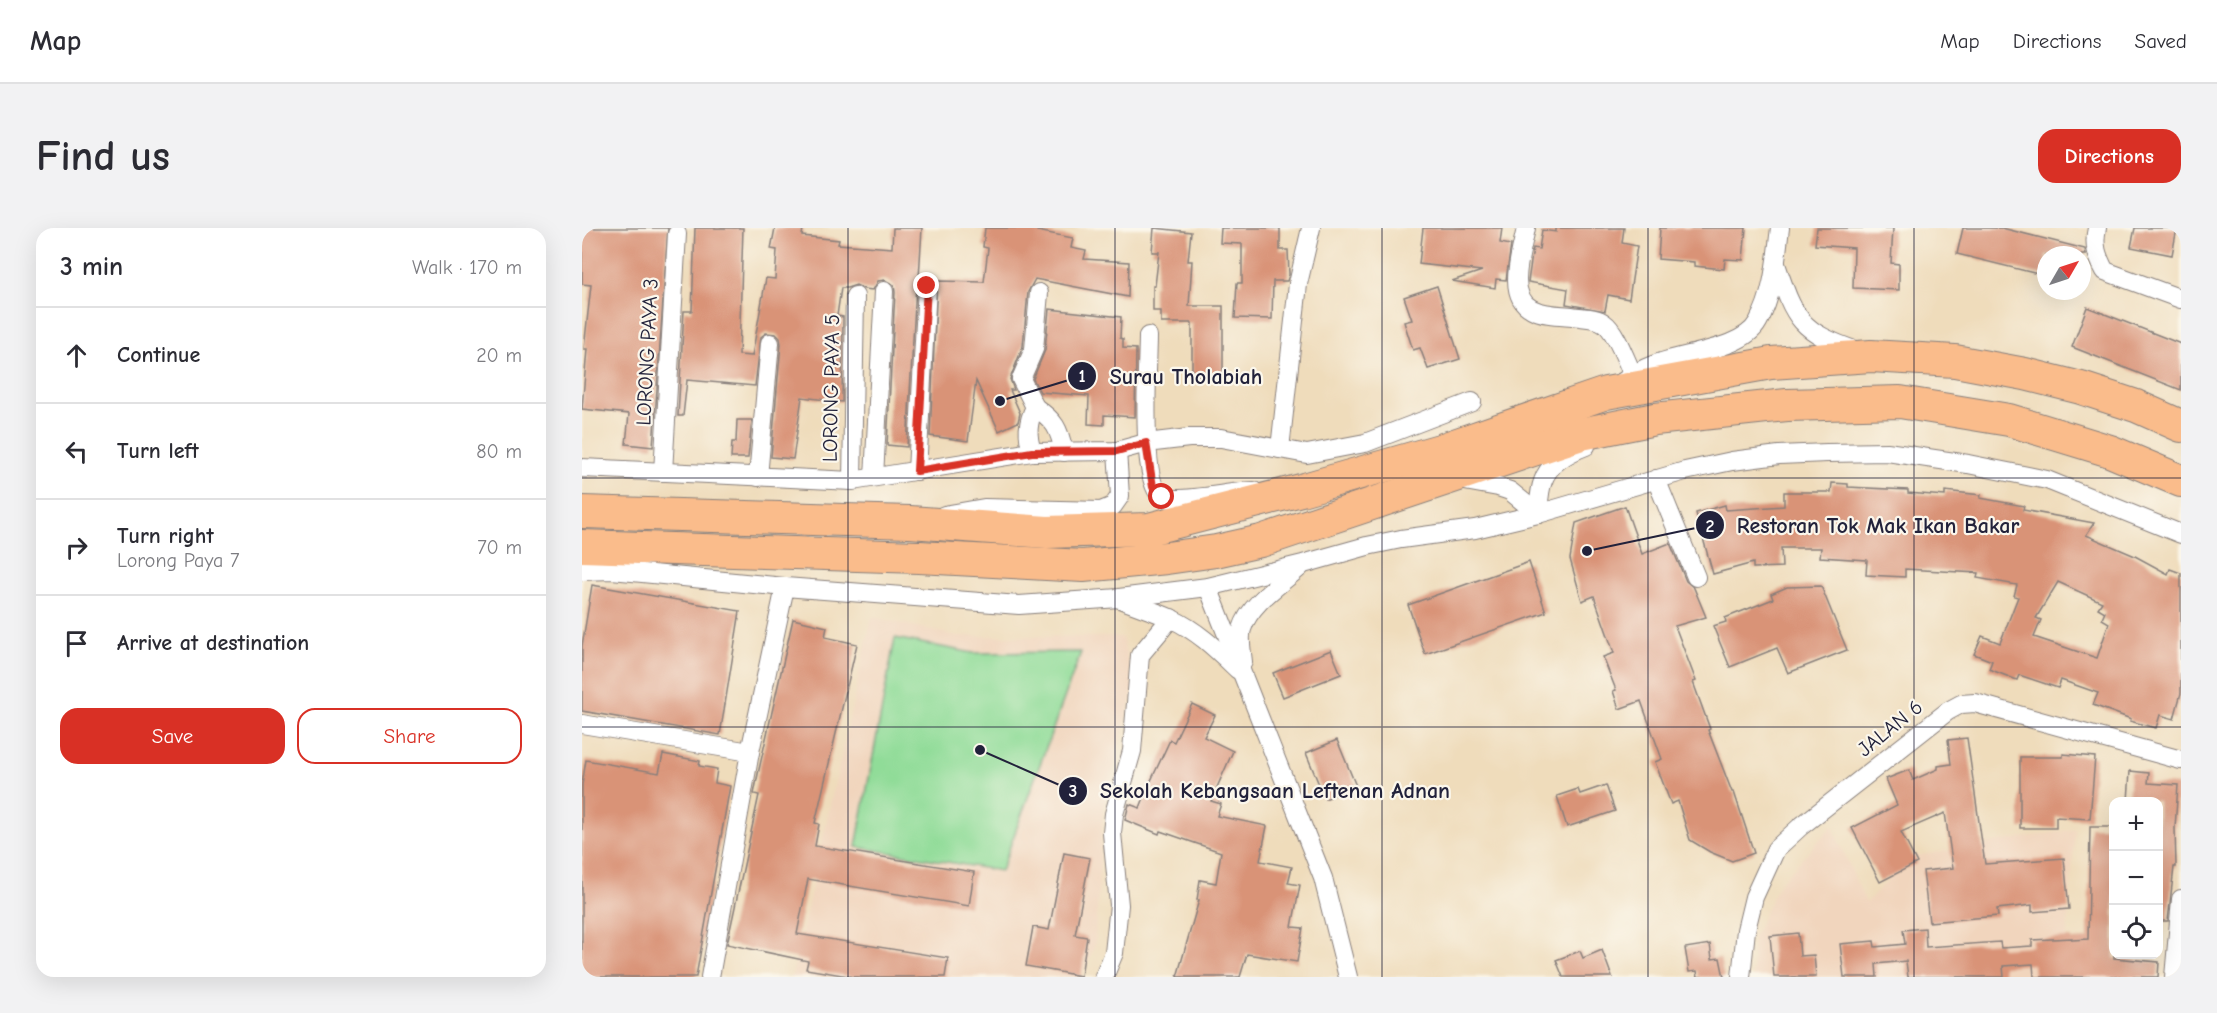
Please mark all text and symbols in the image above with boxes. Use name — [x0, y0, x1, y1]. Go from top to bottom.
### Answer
text: Map — [30, 25, 81, 57]
text: Map — [1940, 29, 1980, 53]
text: Directions — [2013, 29, 2102, 53]
text: Saved — [2135, 29, 2187, 53]
button: Directions — [2038, 129, 2181, 183]
text: Find us — [36, 132, 170, 181]
north arrow — [2037, 246, 2091, 300]
text: 3 min — [60, 252, 123, 282]
text: Walk · 170 m — [412, 256, 522, 279]
route end — [913, 272, 939, 298]
street label: LORONG PAYA 3 — [631, 278, 663, 426]
street label: LORONG PAYA 5 — [818, 314, 844, 462]
icon: ahead — [60, 339, 93, 372]
text: Continue — [117, 342, 200, 368]
text: 20 m — [476, 344, 522, 367]
callout: Surau Tholabiah — [1067, 356, 1274, 396]
text: Surau Tholabiah — [1110, 364, 1262, 390]
text: 1 — [1078, 366, 1086, 387]
icon: left — [60, 435, 93, 468]
text: Turn left — [117, 438, 199, 464]
text: 80 m — [476, 440, 522, 463]
route start — [1148, 483, 1174, 509]
callout: Restoran Tok Mak Ikan Bakar — [1695, 505, 2031, 545]
text: Restoran Tok Mak Ikan Bakar — [1737, 513, 2019, 539]
text: 2 — [1706, 516, 1715, 537]
text: Turn right — [117, 523, 214, 549]
icon: right — [60, 531, 93, 564]
text: 70 m — [477, 536, 522, 559]
text: Lorong Paya 7 — [117, 549, 240, 572]
icon: arrive — [60, 627, 93, 660]
text: Arrive at destination — [117, 630, 309, 656]
street label: JALAN 6 — [1853, 695, 1927, 761]
button: Save — [60, 708, 285, 764]
button: Share — [297, 708, 522, 764]
callout: Sekolah Kebangsaan Leftenan Adnan — [1058, 771, 1462, 811]
text: Sekolah Kebangsaan Leftenan Adnan — [1100, 778, 1450, 804]
text: 3 — [1069, 781, 1077, 802]
map controls — [2109, 797, 2163, 959]
button: + — [2109, 797, 2163, 851]
button: − — [2109, 851, 2163, 905]
button: locate — [2109, 905, 2163, 959]

